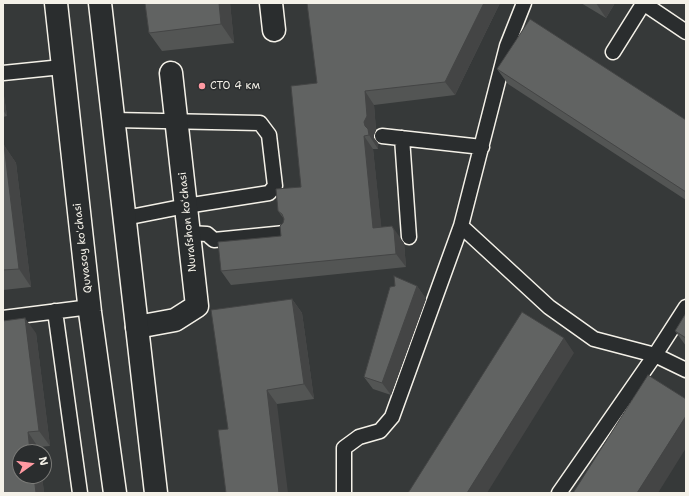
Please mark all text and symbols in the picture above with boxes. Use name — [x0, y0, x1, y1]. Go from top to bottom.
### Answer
place label: СТО 4 км — [210, 79, 260, 93]
marker: СТО 4 км — [197, 81, 207, 91]
street label: Nurafshon koʻchasi — [176, 171, 200, 273]
street label: Quvasoy koʻchasi — [71, 202, 95, 294]
north arrow — [12, 444, 52, 484]
text: N — [35, 455, 51, 467]

